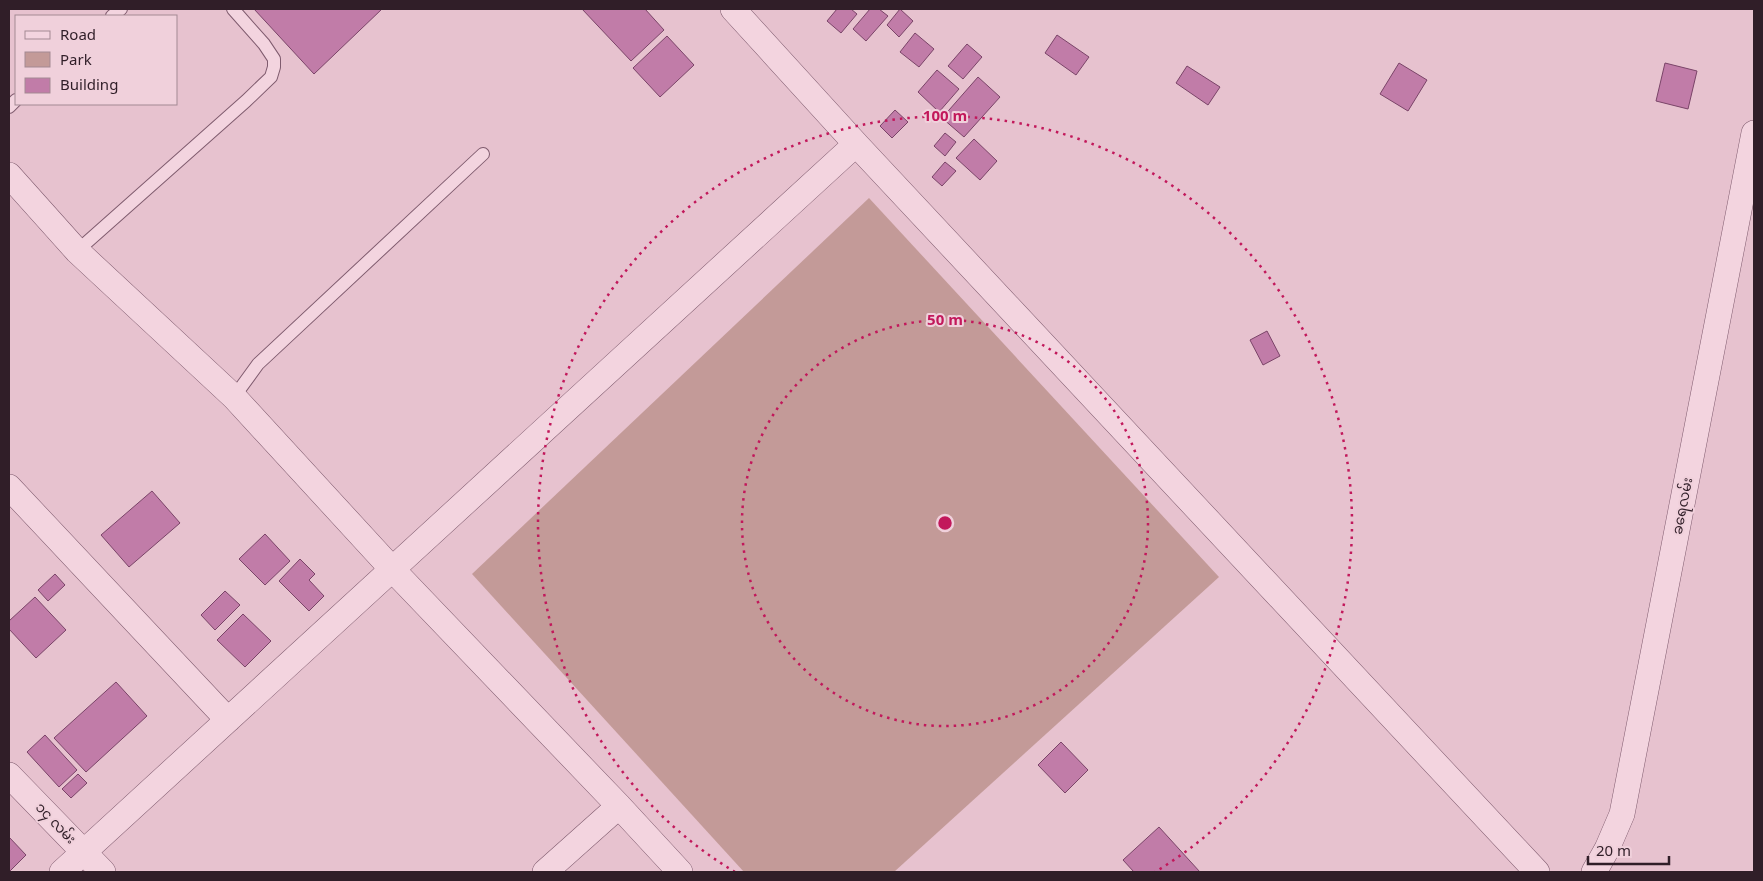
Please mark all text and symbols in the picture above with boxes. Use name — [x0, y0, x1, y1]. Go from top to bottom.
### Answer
legend — [15, 15, 178, 105]
text: Road — [60, 20, 96, 53]
text: Park — [60, 45, 92, 78]
text: Building — [60, 70, 118, 103]
text: 100 m — [923, 101, 967, 134]
text: 50 m — [927, 305, 963, 338]
street label: ခရေလမ်း — [1663, 475, 1704, 538]
centre of rings — [936, 514, 954, 532]
street label: ၁၄ လမ်း — [26, 795, 84, 853]
scale bar — [1588, 834, 1669, 866]
text: 20 m — [1596, 836, 1631, 869]

